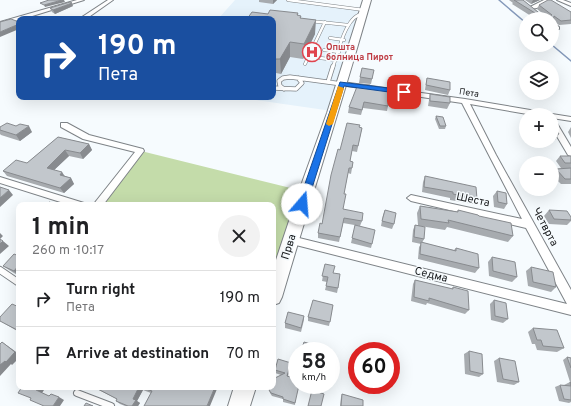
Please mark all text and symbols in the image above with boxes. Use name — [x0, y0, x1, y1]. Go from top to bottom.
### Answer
map controls — [519, 12, 559, 196]
button: search — [519, 12, 559, 52]
text: 190 m — [98, 29, 176, 65]
icon: right — [32, 32, 84, 84]
hospital icon: Општа болница Пирот — [301, 41, 323, 63]
place label: Општа болница Пирот — [326, 42, 394, 63]
button: layers — [519, 60, 559, 100]
text: Пета — [98, 64, 138, 87]
pin — [387, 75, 421, 109]
icon: arrive — [393, 81, 415, 103]
street label: Пета — [458, 86, 480, 100]
button: + — [519, 108, 559, 148]
button: − — [519, 156, 559, 196]
position arrow — [281, 183, 323, 225]
street label: Шеста — [455, 190, 491, 210]
street label: Четврта — [529, 205, 561, 249]
text: 1 min — [32, 213, 90, 243]
button: close — [218, 215, 260, 257]
street label: Прва — [279, 232, 300, 261]
text: 260 m · 10:17 — [32, 243, 104, 259]
street label: Седма — [413, 264, 449, 286]
text: Turn right — [66, 281, 135, 300]
icon: right — [32, 288, 54, 310]
text: 190 m — [220, 289, 260, 308]
text: Пета — [66, 300, 95, 316]
speed limit sign: 60 — [348, 342, 400, 394]
icon: arrive — [32, 344, 54, 366]
text: Arrive at destination — [66, 345, 209, 364]
text: 70 m — [227, 345, 260, 364]
text: 58 — [302, 350, 326, 376]
text: km/h — [302, 371, 326, 384]

